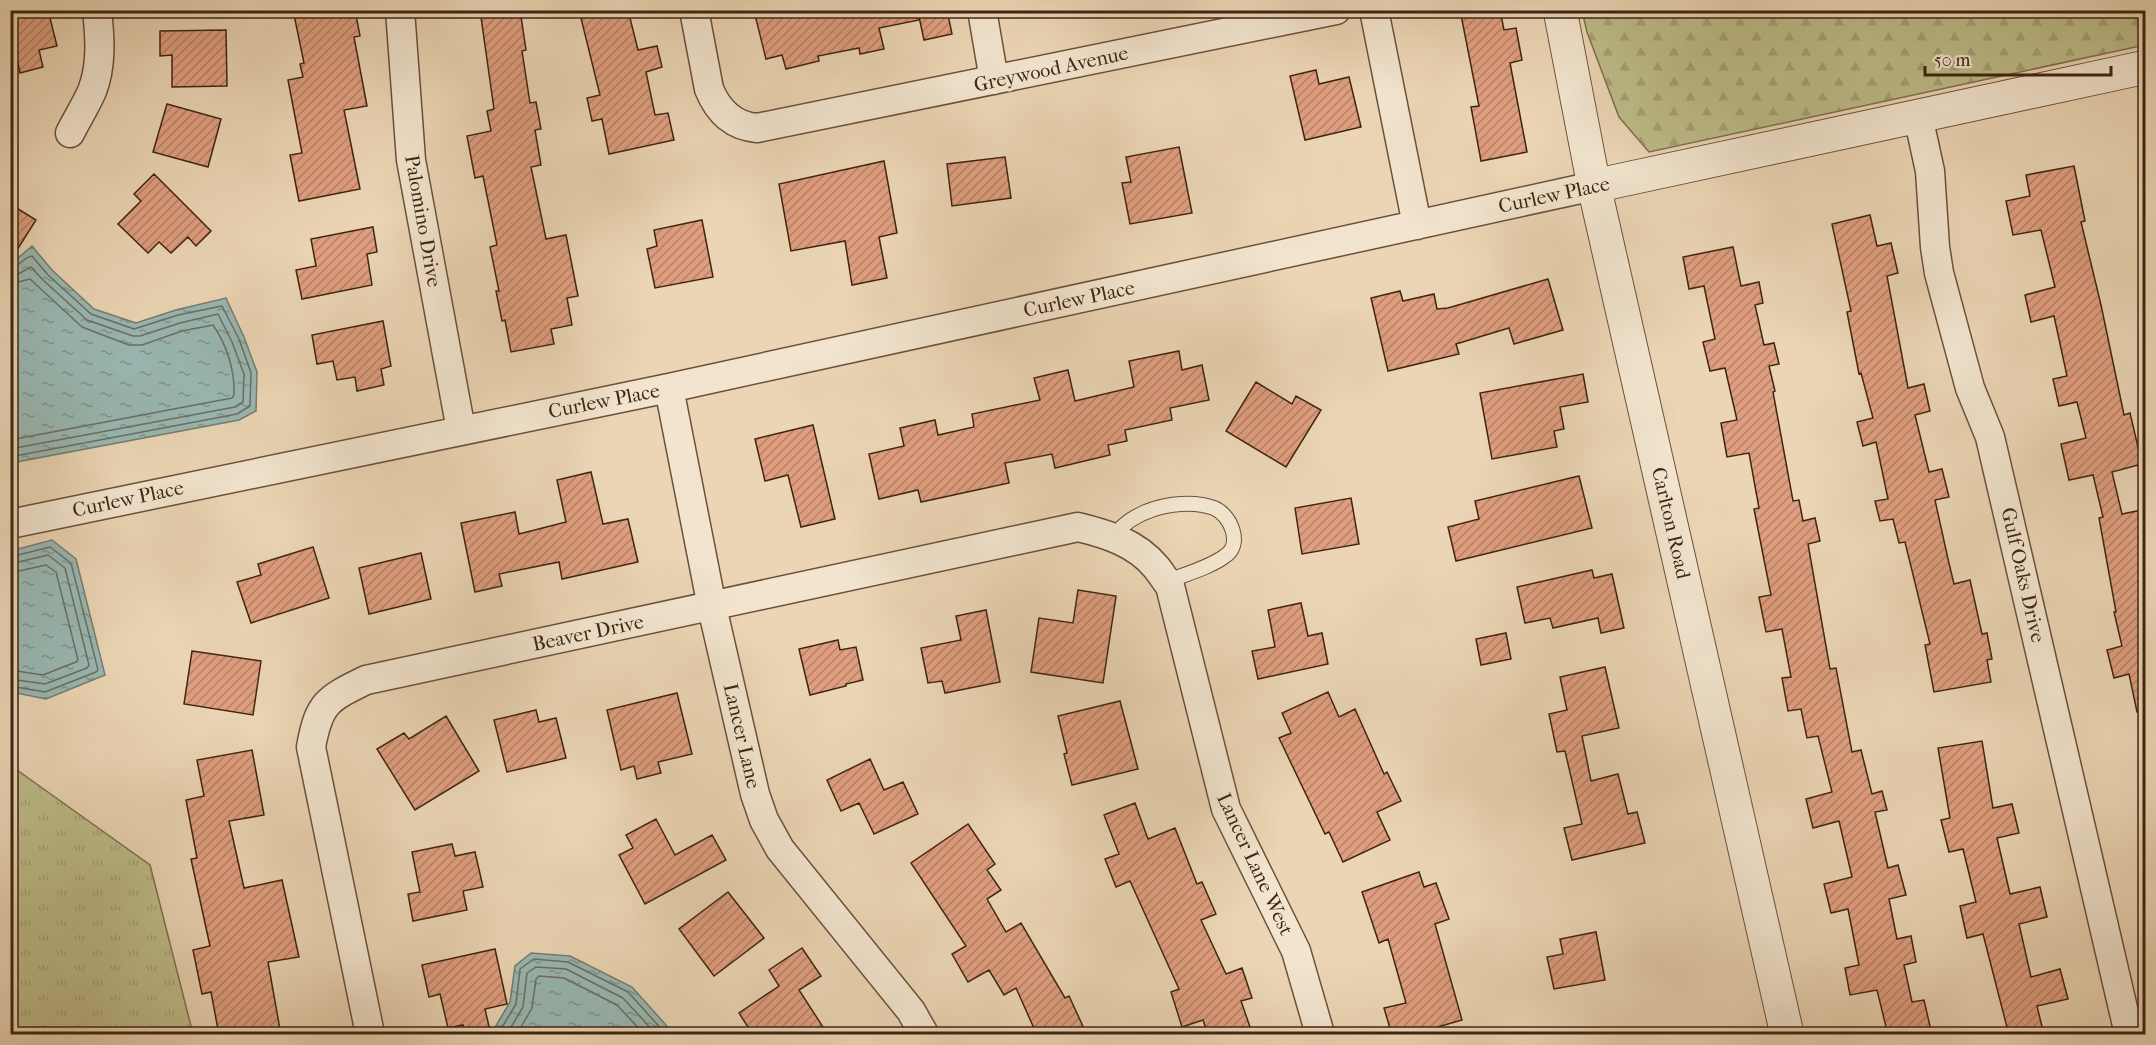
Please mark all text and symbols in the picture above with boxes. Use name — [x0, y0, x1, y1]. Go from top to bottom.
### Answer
scale bar — [1925, 39, 2111, 77]
street label: Greywood Avenue — [972, 41, 1130, 97]
text: 50 m — [1934, 50, 1971, 71]
street label: Palomino Drive — [400, 153, 446, 289]
street label: Curlew Place — [1496, 172, 1612, 218]
street label: Curlew Place — [1021, 276, 1137, 322]
street label: Curlew Place — [546, 379, 662, 423]
street label: Carlton Road — [1647, 465, 1695, 582]
street label: Curlew Place — [70, 476, 186, 522]
street label: Gulf Oaks Drive — [1996, 505, 2050, 645]
street label: Beaver Drive — [530, 610, 646, 656]
street label: Lancer Lane — [719, 681, 765, 791]
street label: Lancer Lane West — [1212, 789, 1298, 939]

